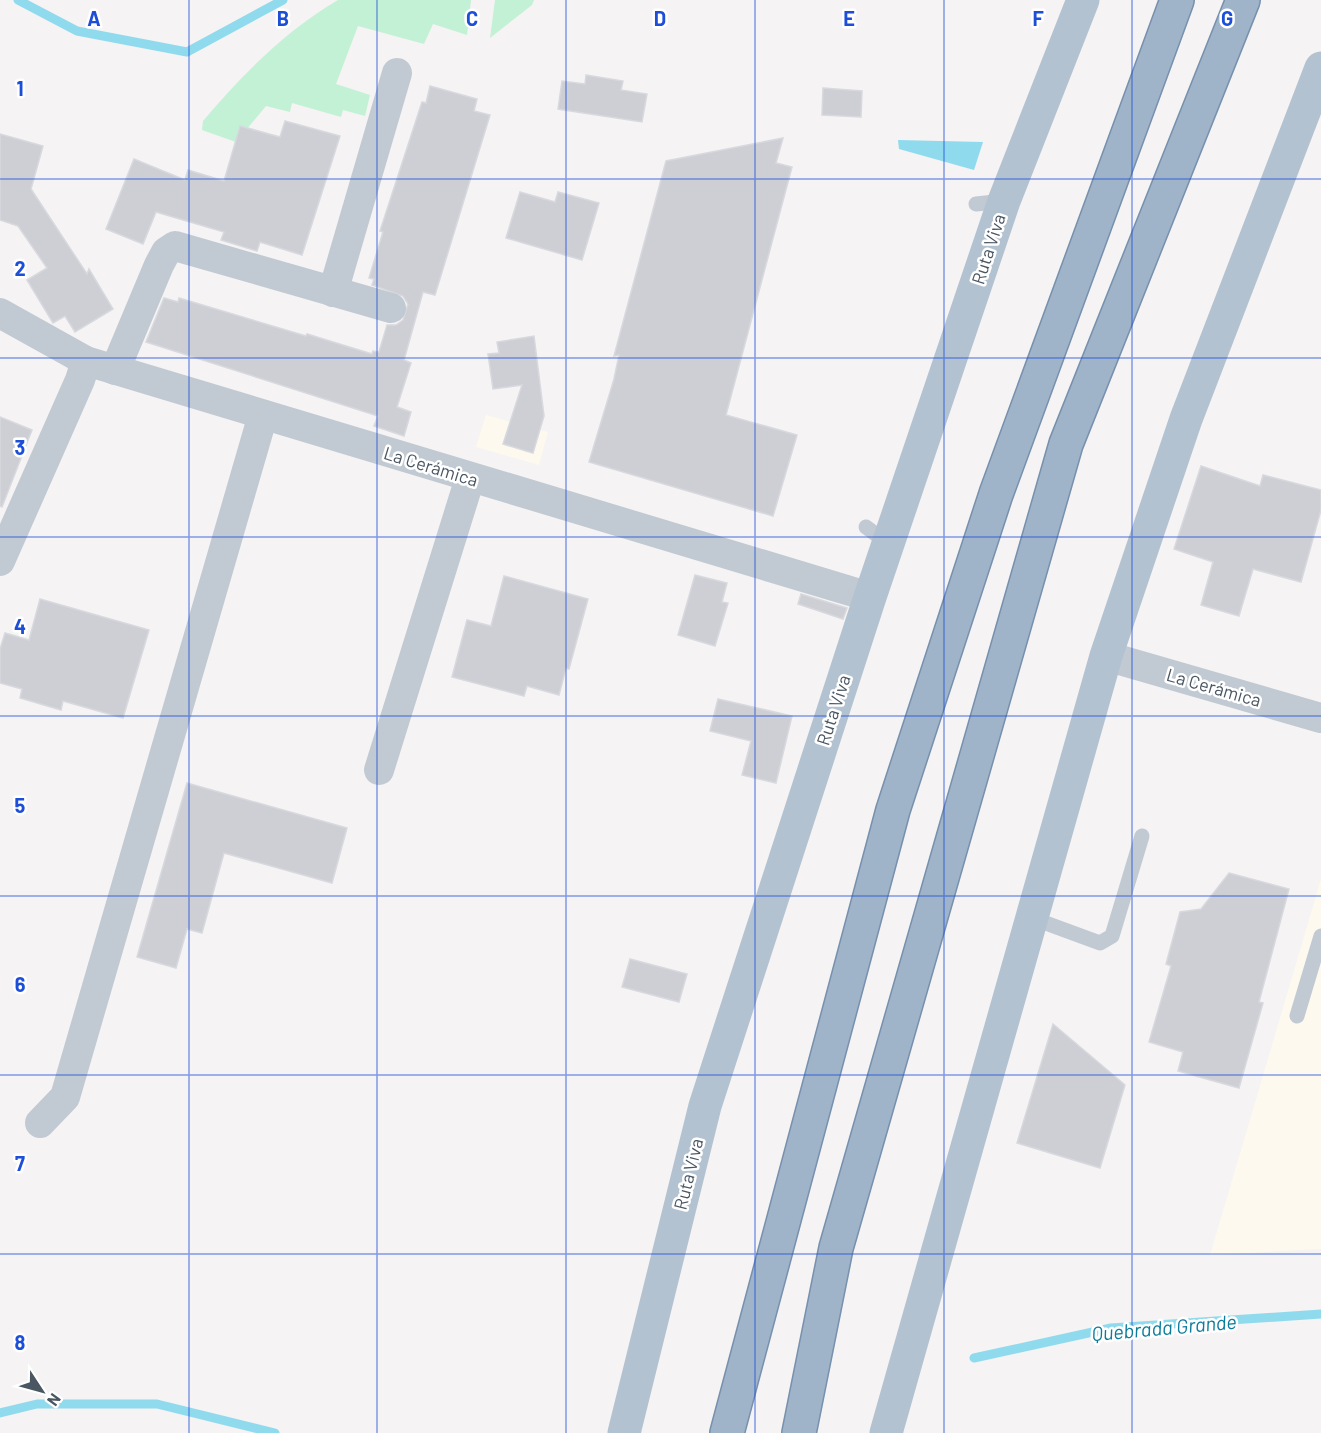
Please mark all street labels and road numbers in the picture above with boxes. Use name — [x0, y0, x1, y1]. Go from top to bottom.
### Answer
street label: Ruta Viva — [966, 211, 1010, 287]
street label: La Cerámica — [381, 441, 481, 491]
street label: La Cerámica — [1164, 663, 1264, 711]
street label: Ruta Viva — [811, 672, 855, 748]
street label: Ruta Viva — [669, 1136, 707, 1212]

